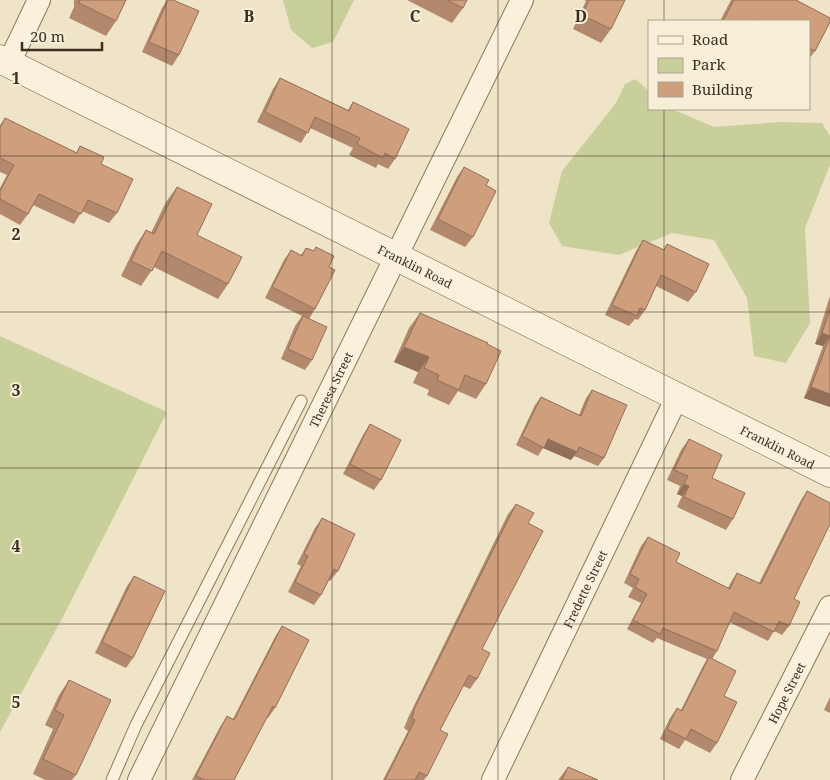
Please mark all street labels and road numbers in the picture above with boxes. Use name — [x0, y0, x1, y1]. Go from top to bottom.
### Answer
street label: Franklin Road — [375, 240, 456, 292]
street label: Theresa Street — [305, 349, 356, 430]
street label: Franklin Road — [737, 421, 818, 473]
street label: Fredette Street — [559, 547, 611, 631]
street label: Hope Street — [764, 659, 809, 726]

